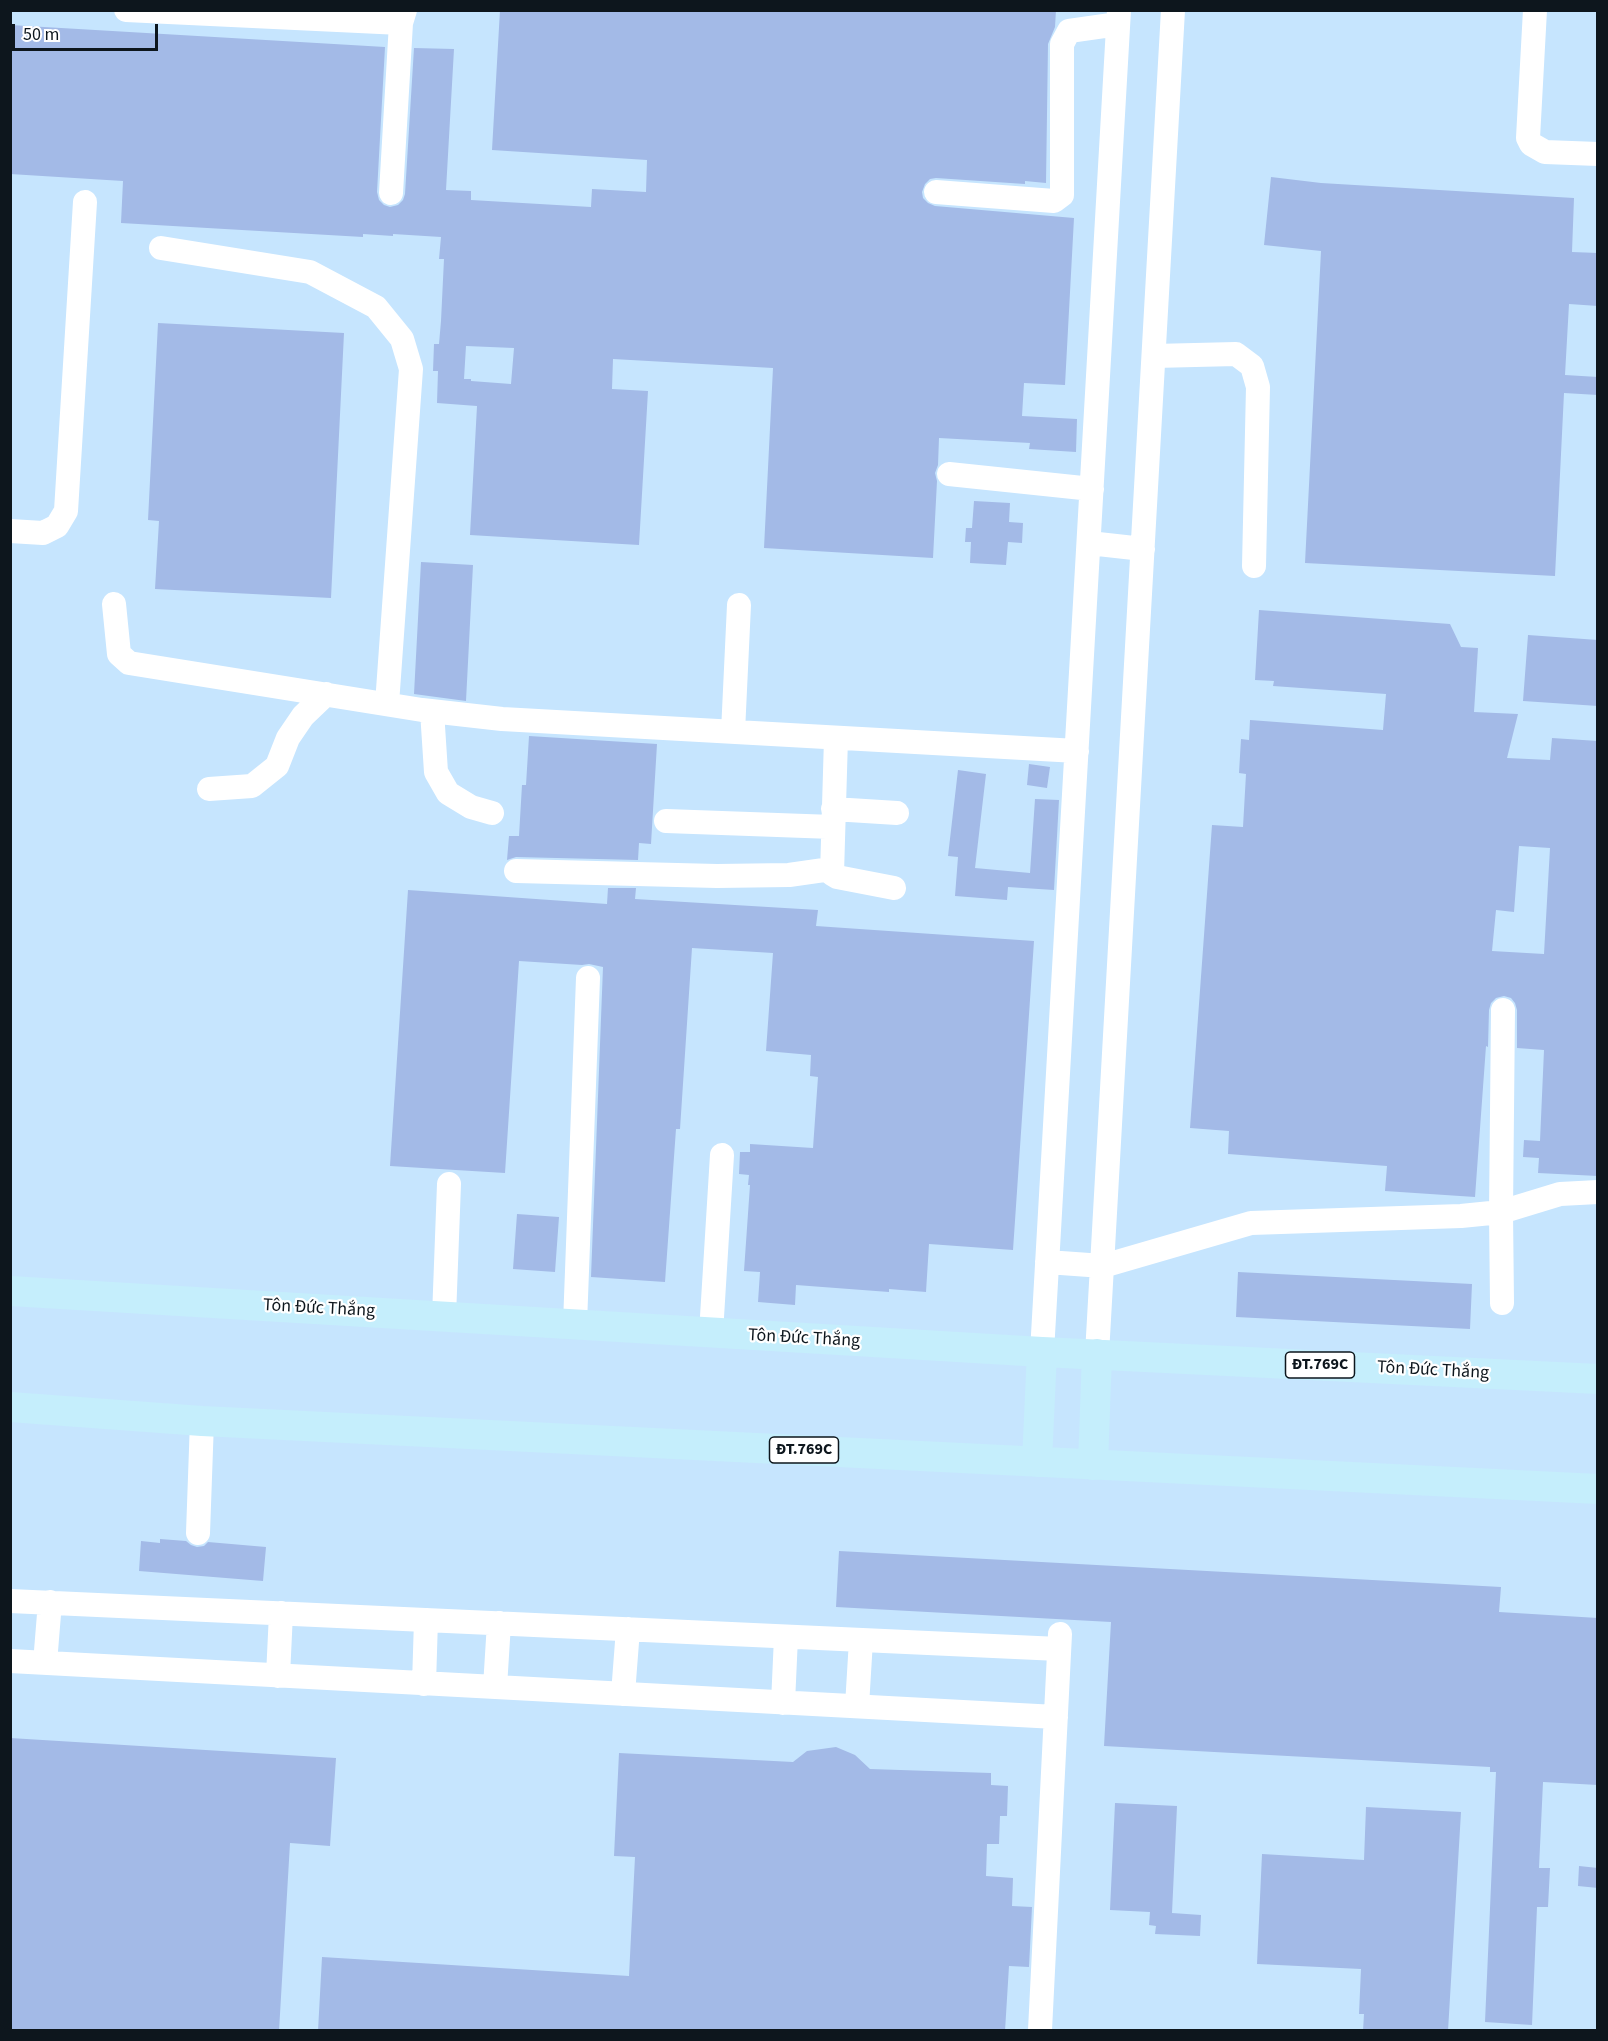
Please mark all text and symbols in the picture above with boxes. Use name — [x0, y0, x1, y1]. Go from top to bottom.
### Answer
scale bar — [15, 12, 160, 50]
text: 50 m — [23, 22, 59, 47]
street label: Tôn Đức Thắng — [262, 1295, 376, 1323]
street label: Tôn Đức Thắng — [747, 1325, 861, 1353]
road number: ĐT.769C — [1286, 1352, 1354, 1378]
street label: Tôn Đức Thắng — [1376, 1357, 1490, 1385]
road number: ĐT.769C — [770, 1437, 838, 1463]

